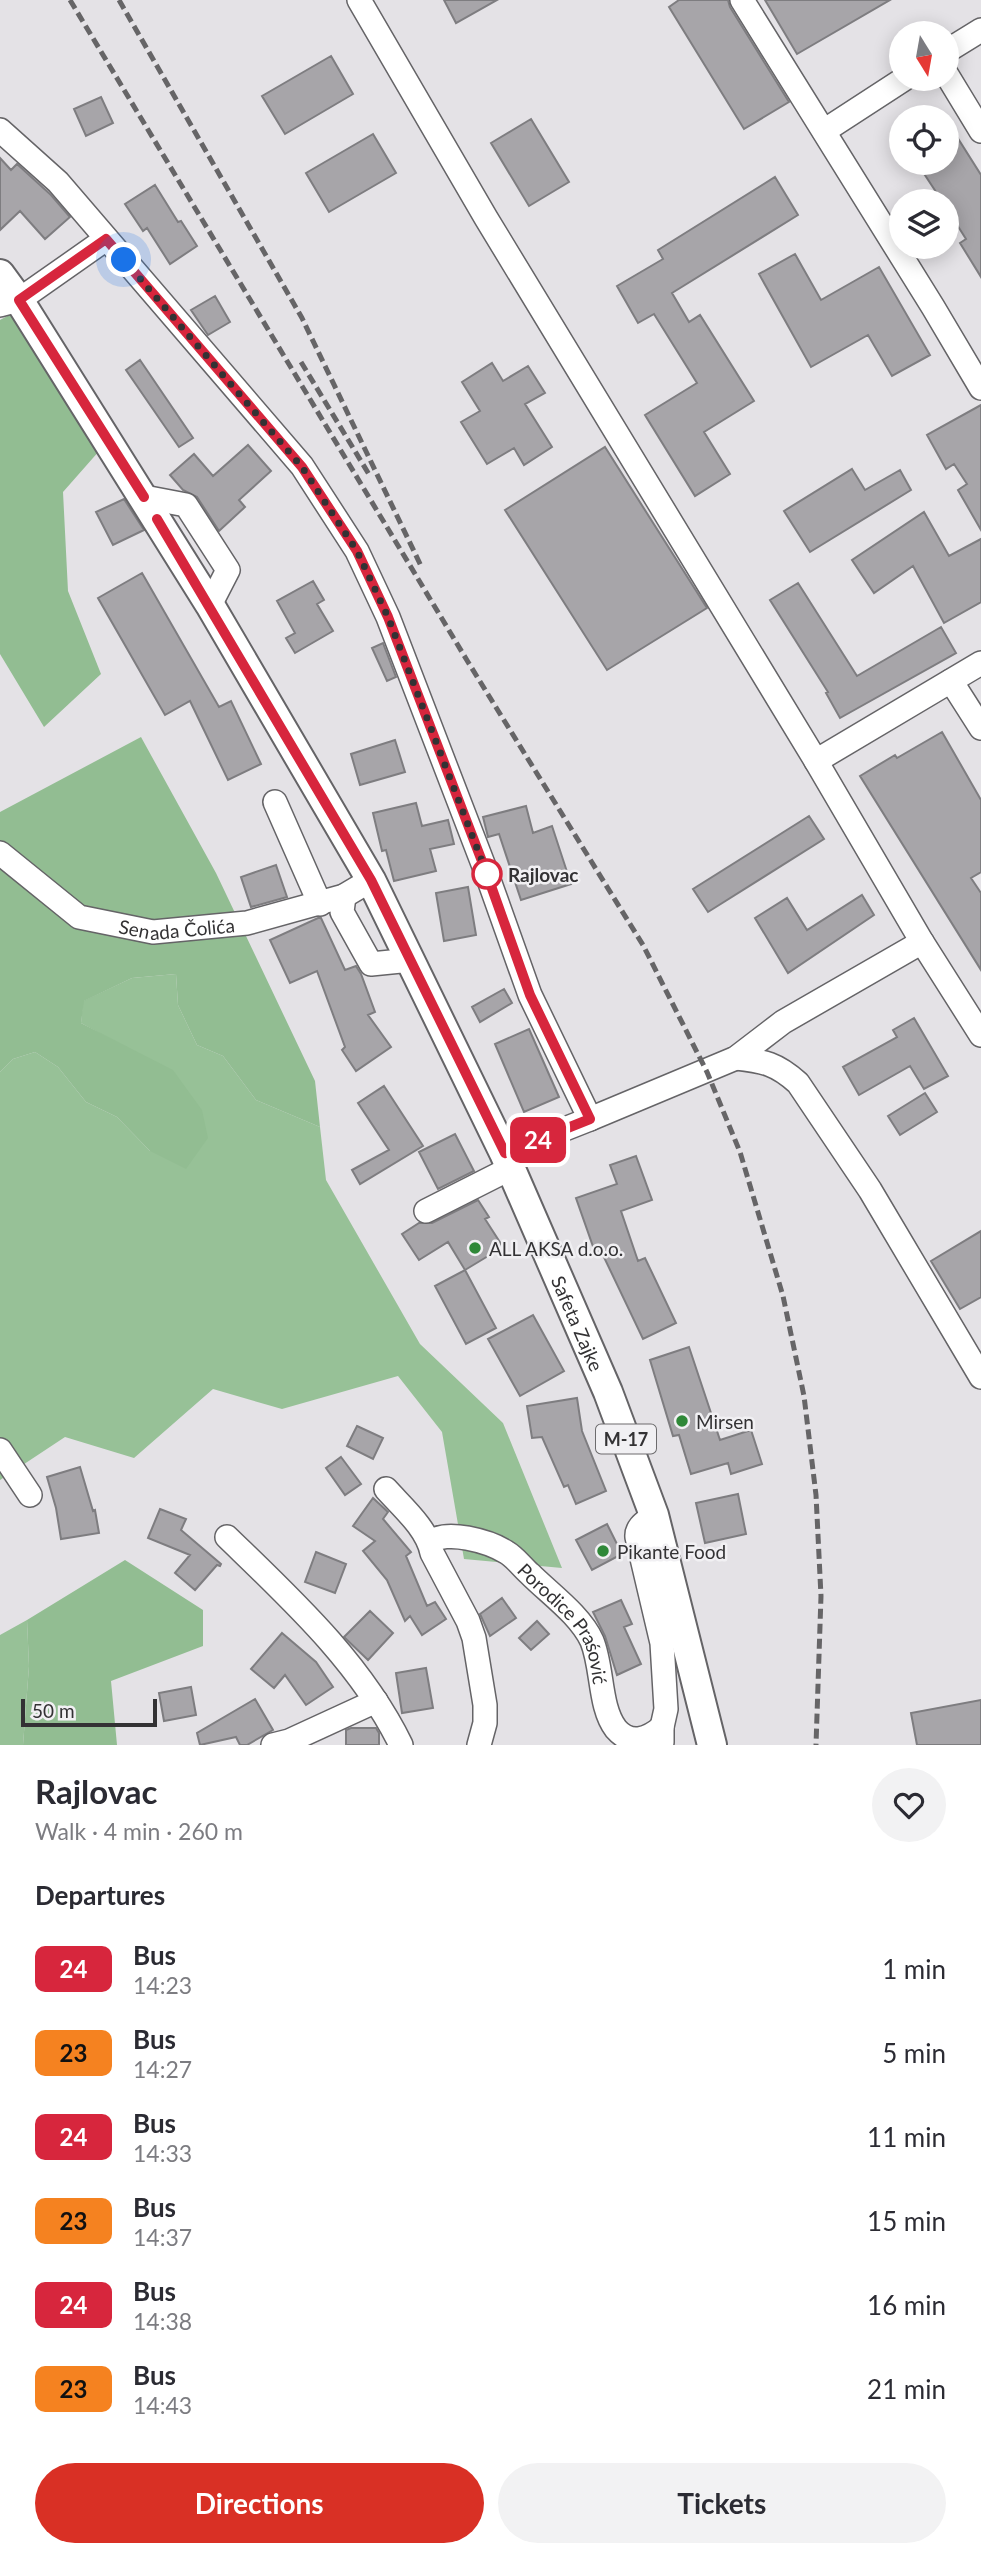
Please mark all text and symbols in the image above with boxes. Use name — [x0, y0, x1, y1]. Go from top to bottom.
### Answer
north arrow — [889, 21, 959, 91]
map controls — [889, 21, 959, 259]
button: locate — [889, 105, 959, 175]
button: layers — [889, 189, 959, 259]
your location — [106, 242, 141, 277]
marker: Rajlovac — [472, 859, 502, 889]
place label: Rajlovac — [508, 863, 578, 886]
street label: Senada Čolića — [117, 913, 236, 944]
line badge: 24 — [506, 1117, 570, 1163]
text: 24 — [524, 1125, 552, 1154]
place label: ALL AKSA d.o.o. — [489, 1237, 623, 1260]
marker: ALL AKSA d.o.o. — [467, 1240, 483, 1256]
street label: Safeta Zajke — [547, 1272, 609, 1374]
place label: Mirsen — [696, 1410, 754, 1433]
marker: Mirsen — [674, 1413, 690, 1429]
road number: M-17 — [596, 1424, 656, 1454]
place label: Pikante Food — [617, 1540, 726, 1563]
marker: Pikante Food — [595, 1543, 611, 1559]
street label: Porodice Praśović — [514, 1558, 613, 1686]
scale bar — [21, 1696, 158, 1728]
text: 50 m — [32, 1699, 75, 1722]
button: heart — [872, 1768, 946, 1842]
text: Rajlovac — [35, 1771, 157, 1811]
text: Walk · 4 min · 260 m — [35, 1817, 243, 1845]
text: Departures — [35, 1879, 165, 1911]
text: Bus — [133, 1939, 176, 1971]
text: 1 min — [882, 1953, 946, 1985]
text: 24 — [60, 1954, 87, 1983]
text: 14:23 — [133, 1971, 192, 1999]
text: Bus — [133, 2023, 176, 2055]
text: 5 min — [882, 2037, 946, 2069]
text: 23 — [60, 2038, 87, 2067]
text: 14:27 — [133, 2055, 192, 2083]
text: Bus — [133, 2107, 176, 2139]
text: 11 min — [867, 2121, 946, 2153]
text: 24 — [60, 2122, 87, 2151]
text: 14:33 — [133, 2139, 192, 2167]
text: Bus — [133, 2191, 176, 2223]
text: 15 min — [867, 2205, 946, 2237]
text: 23 — [60, 2206, 87, 2235]
text: 14:37 — [133, 2223, 192, 2251]
text: Bus — [133, 2275, 176, 2307]
text: 16 min — [867, 2289, 946, 2321]
text: 24 — [60, 2290, 87, 2319]
text: 14:38 — [133, 2307, 192, 2335]
text: Bus — [133, 2359, 176, 2391]
text: 21 min — [867, 2373, 946, 2405]
text: 23 — [60, 2374, 87, 2403]
text: 14:43 — [133, 2391, 192, 2419]
button: Directions — [35, 2463, 484, 2543]
button: Tickets — [498, 2463, 946, 2543]

